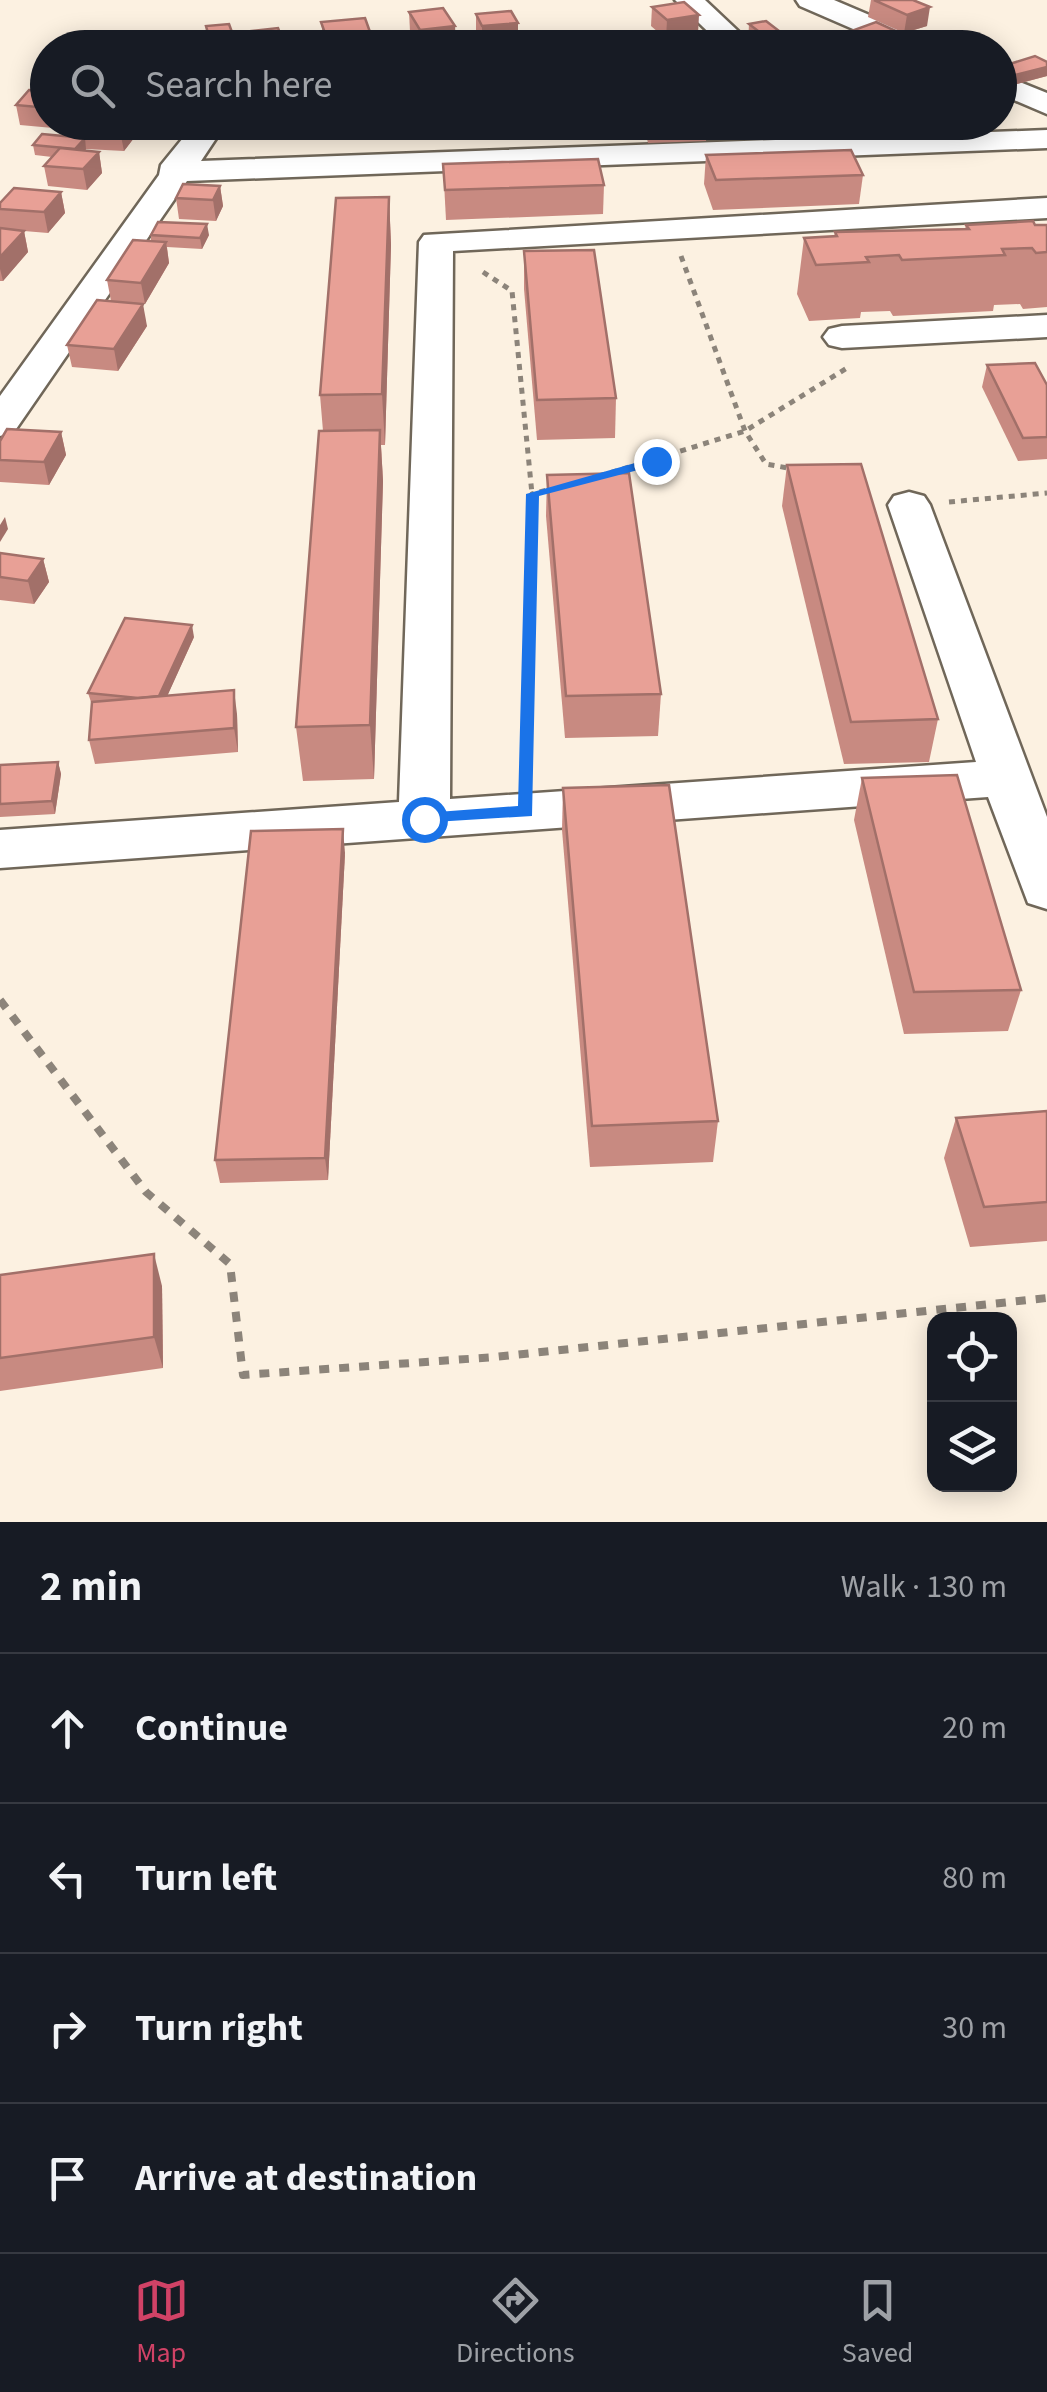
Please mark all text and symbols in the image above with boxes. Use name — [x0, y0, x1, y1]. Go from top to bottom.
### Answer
search box — [30, 30, 1017, 140]
icon: search — [65, 58, 120, 113]
text: Search here — [145, 58, 332, 112]
route end — [634, 439, 680, 485]
route start — [402, 797, 448, 843]
map controls — [927, 1312, 1017, 1492]
button: locate — [927, 1312, 1017, 1402]
button: layers — [927, 1402, 1017, 1492]
text: 2 min — [40, 1557, 142, 1617]
text: Walk · 130 m — [841, 1564, 1007, 1610]
icon: ahead — [40, 1701, 95, 1756]
text: Continue — [135, 1701, 288, 1755]
text: 20 m — [942, 1705, 1007, 1751]
icon: left — [40, 1851, 95, 1906]
text: Turn left — [135, 1851, 277, 1905]
text: 80 m — [942, 1855, 1007, 1901]
icon: right — [40, 2001, 95, 2056]
text: Turn right — [135, 2001, 303, 2055]
text: 30 m — [942, 2005, 1007, 2051]
icon: arrive — [40, 2151, 95, 2206]
text: Arrive at destination — [135, 2151, 477, 2205]
tab: Map — [134, 2273, 189, 2373]
tab: Directions — [456, 2273, 575, 2373]
tab: Saved — [842, 2273, 913, 2373]

